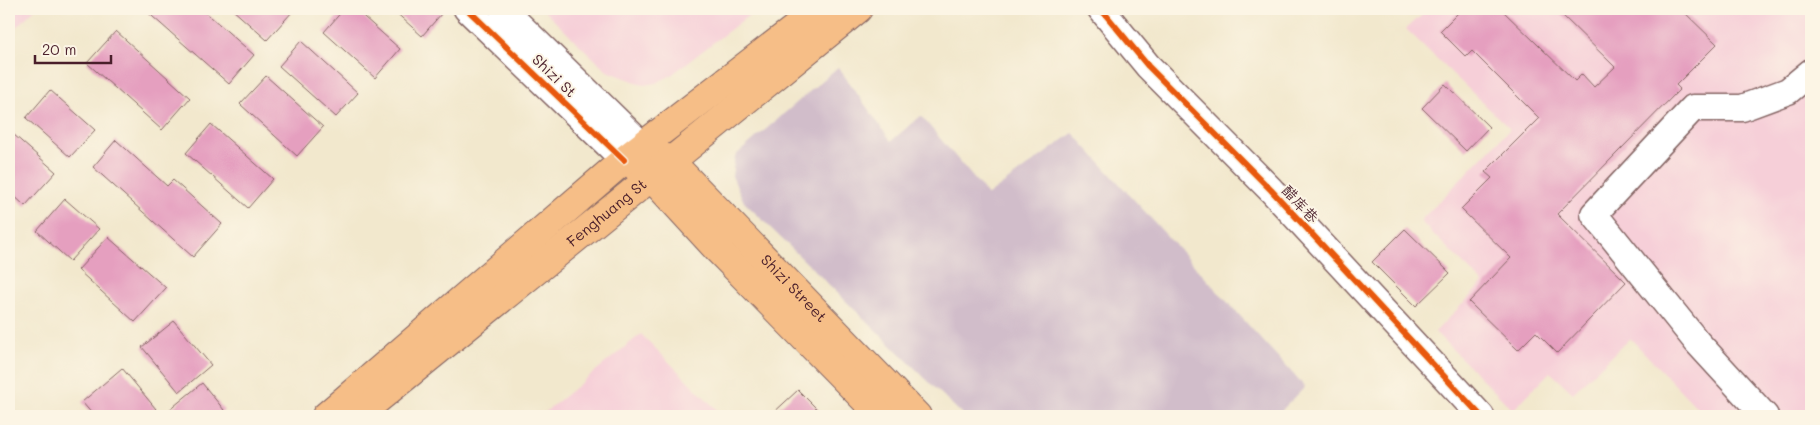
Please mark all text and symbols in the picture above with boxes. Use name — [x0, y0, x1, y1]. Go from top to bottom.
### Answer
scale bar — [35, 32, 111, 64]
text: 20 m — [42, 39, 76, 59]
street label: Shizi St — [528, 49, 581, 101]
street label: Fenghuang St — [562, 174, 650, 251]
street label: 醋库巷 — [1278, 180, 1323, 227]
street label: Shizi Street — [757, 250, 832, 326]

